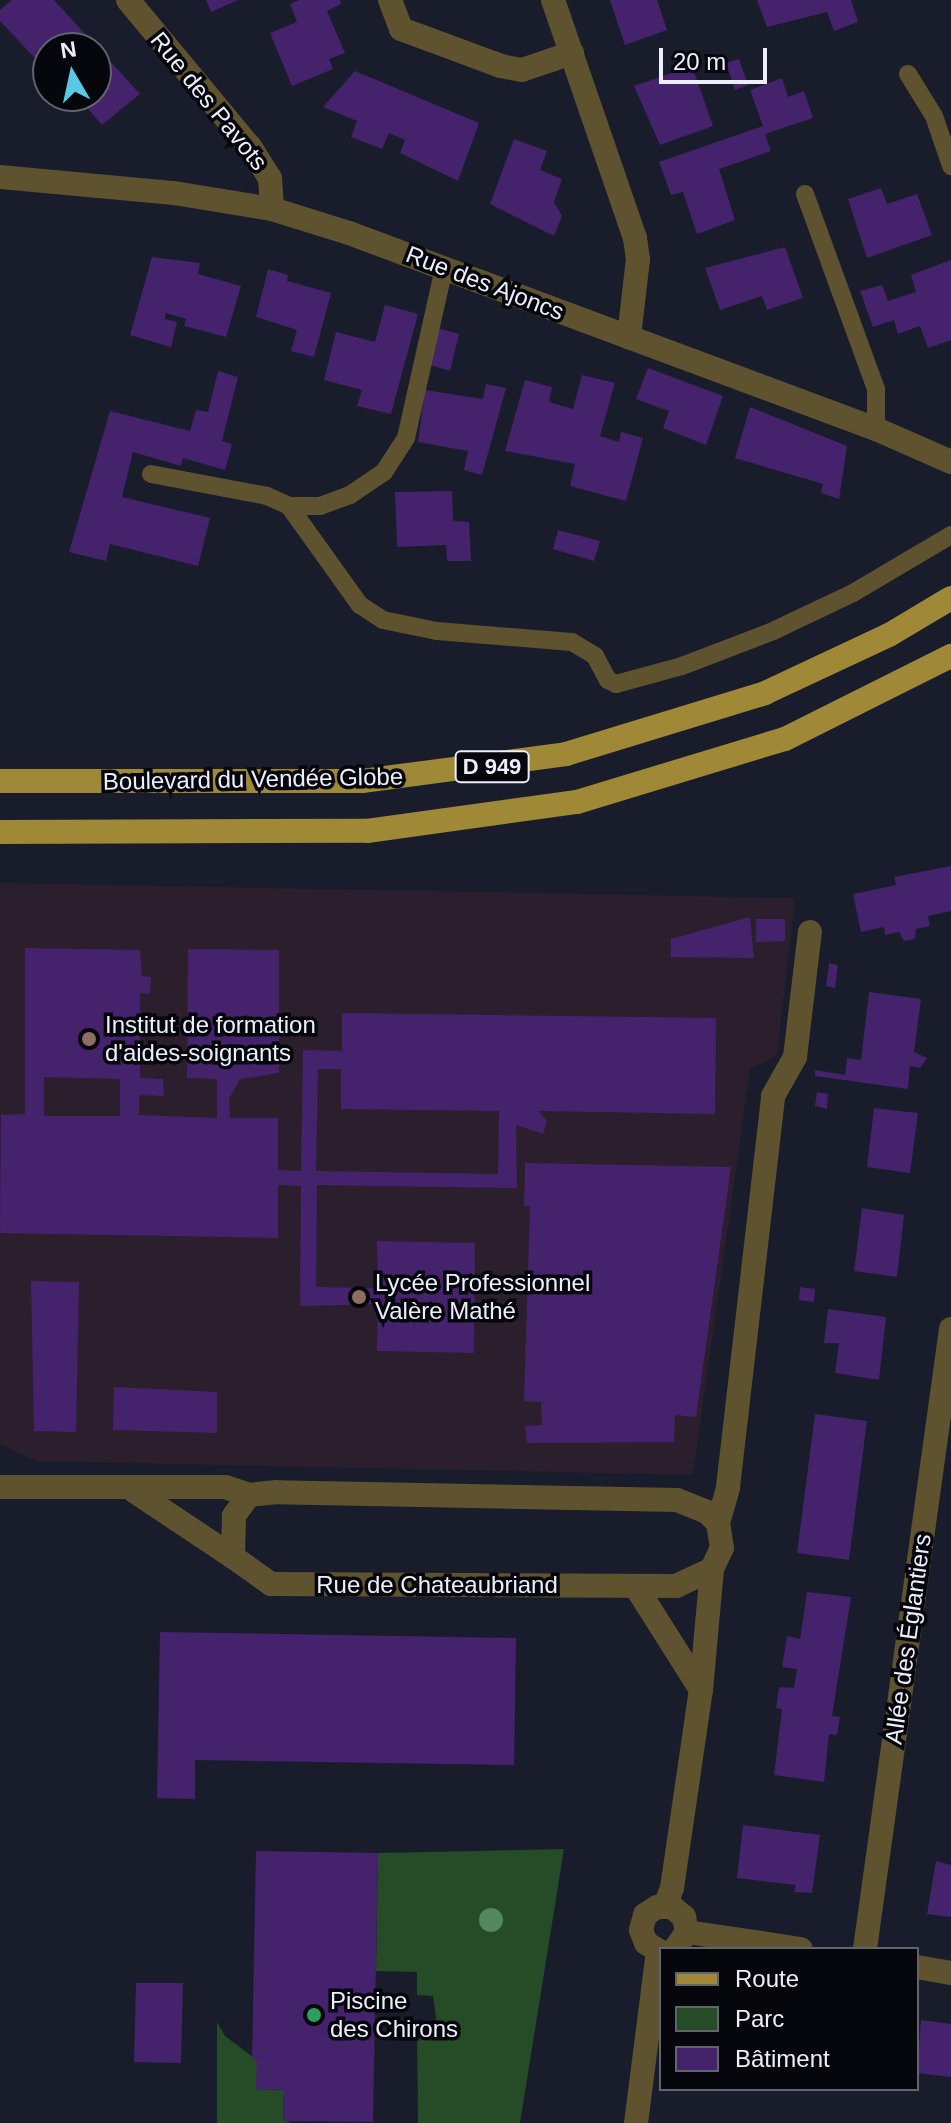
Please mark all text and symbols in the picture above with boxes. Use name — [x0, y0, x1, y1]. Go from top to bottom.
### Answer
street label: Rue des Pavots — [144, 26, 274, 176]
north arrow — [32, 32, 112, 112]
scale bar — [663, 32, 771, 82]
text: N — [59, 36, 78, 63]
text: 20 m — [673, 48, 726, 75]
street label: Rue des Ajoncs — [401, 239, 569, 327]
road number: D 949 — [454, 749, 530, 785]
street label: Boulevard du Vendée Globe — [103, 762, 403, 796]
place label: Institut de formation d'aides-soignants — [105, 1011, 316, 1067]
marker: Institut de formation d'aides-soignants — [80, 1030, 98, 1048]
place label: Lycée Professionnel Valère Mathé — [375, 1269, 590, 1325]
marker: Lycée Professionnel Valère Mathé — [350, 1288, 368, 1306]
street label: Allée des Églantiers — [879, 1532, 937, 1746]
street label: Rue de Chateaubriand — [316, 1571, 558, 1599]
legend — [659, 1947, 919, 2091]
text: Route — [735, 1965, 799, 1992]
place label: Piscine des Chirons — [330, 1987, 458, 2043]
text: Parc — [735, 2005, 784, 2032]
marker: Piscine des Chirons — [305, 2006, 323, 2024]
text: Bâtiment — [735, 2045, 830, 2072]

